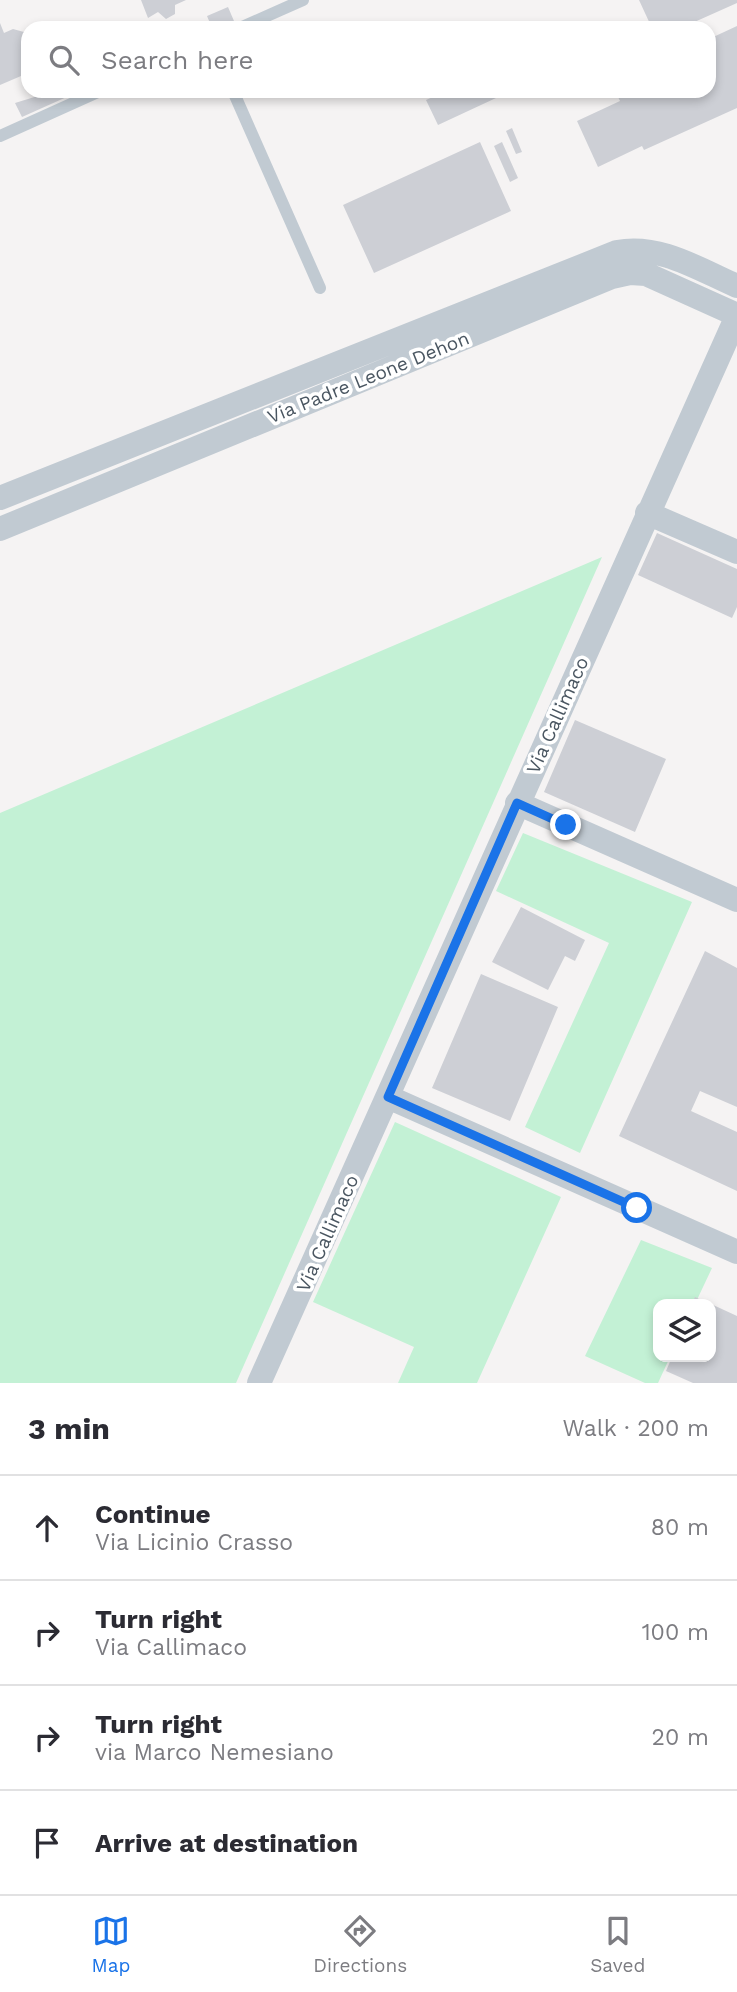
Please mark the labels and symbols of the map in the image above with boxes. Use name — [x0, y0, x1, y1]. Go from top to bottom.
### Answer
street label: Via Padre Leone Dehon — [264, 326, 472, 428]
street label: Via Callimaco — [521, 653, 593, 777]
route end — [550, 809, 581, 840]
street label: Via Callimaco — [291, 1171, 363, 1295]
route start — [621, 1192, 652, 1223]

